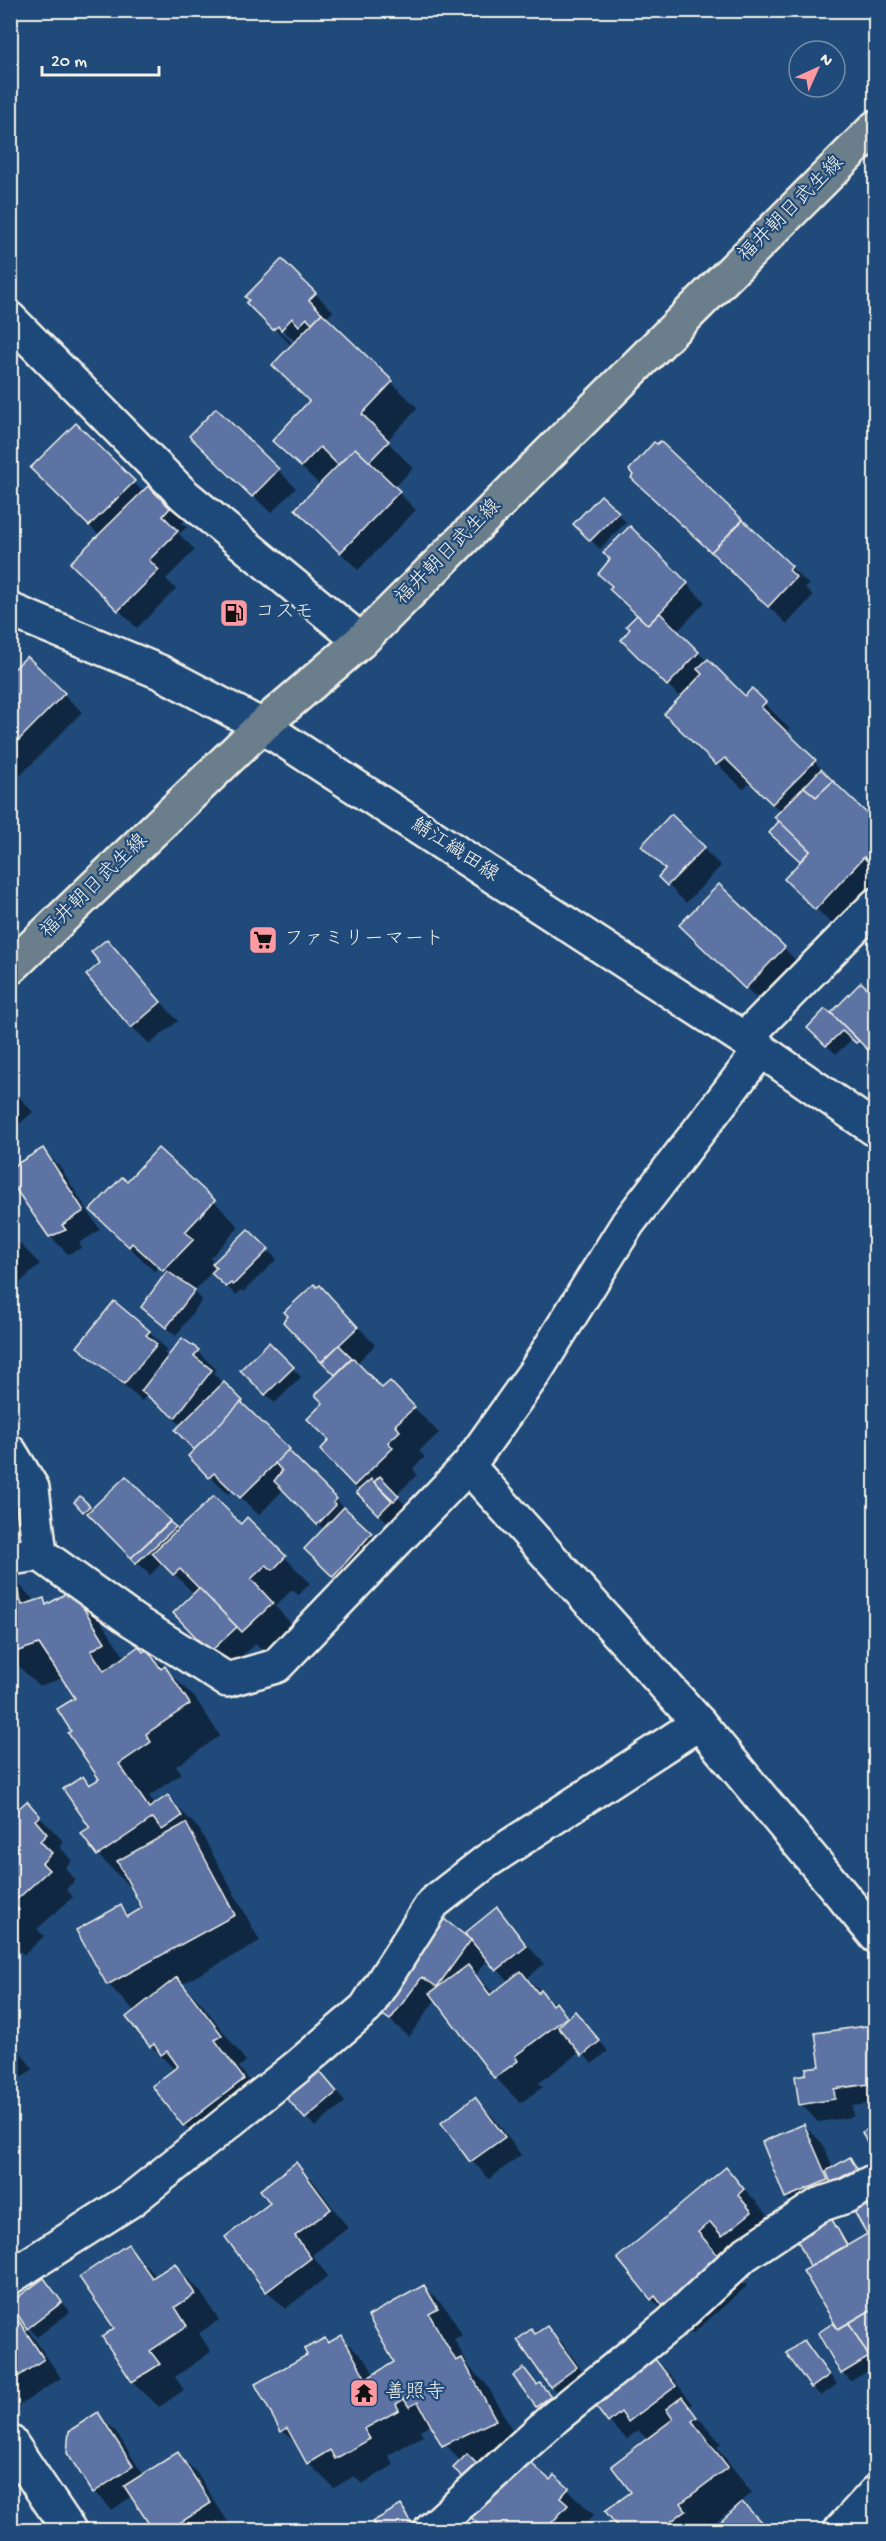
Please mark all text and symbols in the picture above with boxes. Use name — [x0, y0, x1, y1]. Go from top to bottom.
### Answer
scale bar — [42, 39, 159, 77]
north arrow — [787, 39, 847, 99]
text: N — [815, 50, 836, 72]
text: 20 m — [51, 52, 87, 73]
street label: 福井朝日武生線 — [733, 151, 850, 268]
street label: 福井朝日武生線 — [390, 494, 507, 611]
fuel station icon: コスモ — [218, 597, 250, 629]
place label: コスモ — [255, 602, 314, 625]
street label: 鯖江織田線 — [406, 812, 503, 888]
street label: 福井朝日武生線 — [35, 829, 153, 944]
supermarket icon: ファミリーマート — [247, 924, 279, 956]
place label: ファミリーマート — [284, 929, 444, 952]
temple icon: 善照寺 — [348, 2377, 380, 2409]
place label: 善照寺 — [385, 2380, 445, 2405]

